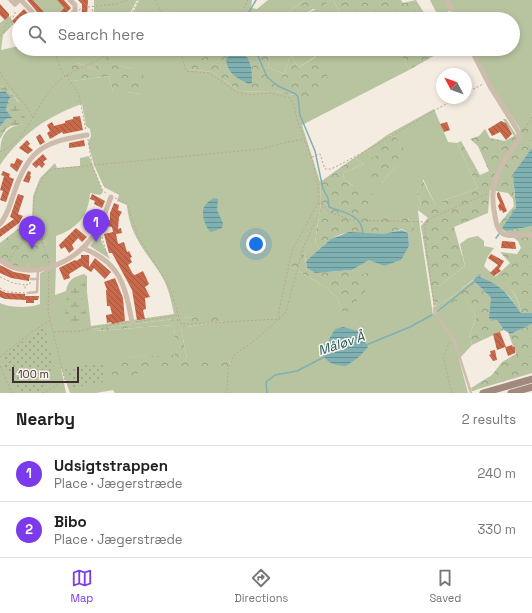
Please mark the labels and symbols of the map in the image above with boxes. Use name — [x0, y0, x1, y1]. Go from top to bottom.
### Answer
north arrow — [436, 68, 472, 104]
pin: 1 — [83, 209, 109, 242]
pin: 2 — [19, 216, 45, 249]
your location — [246, 234, 266, 254]
water label: Måløv Å — [316, 328, 367, 359]
scale bar — [12, 365, 79, 384]

